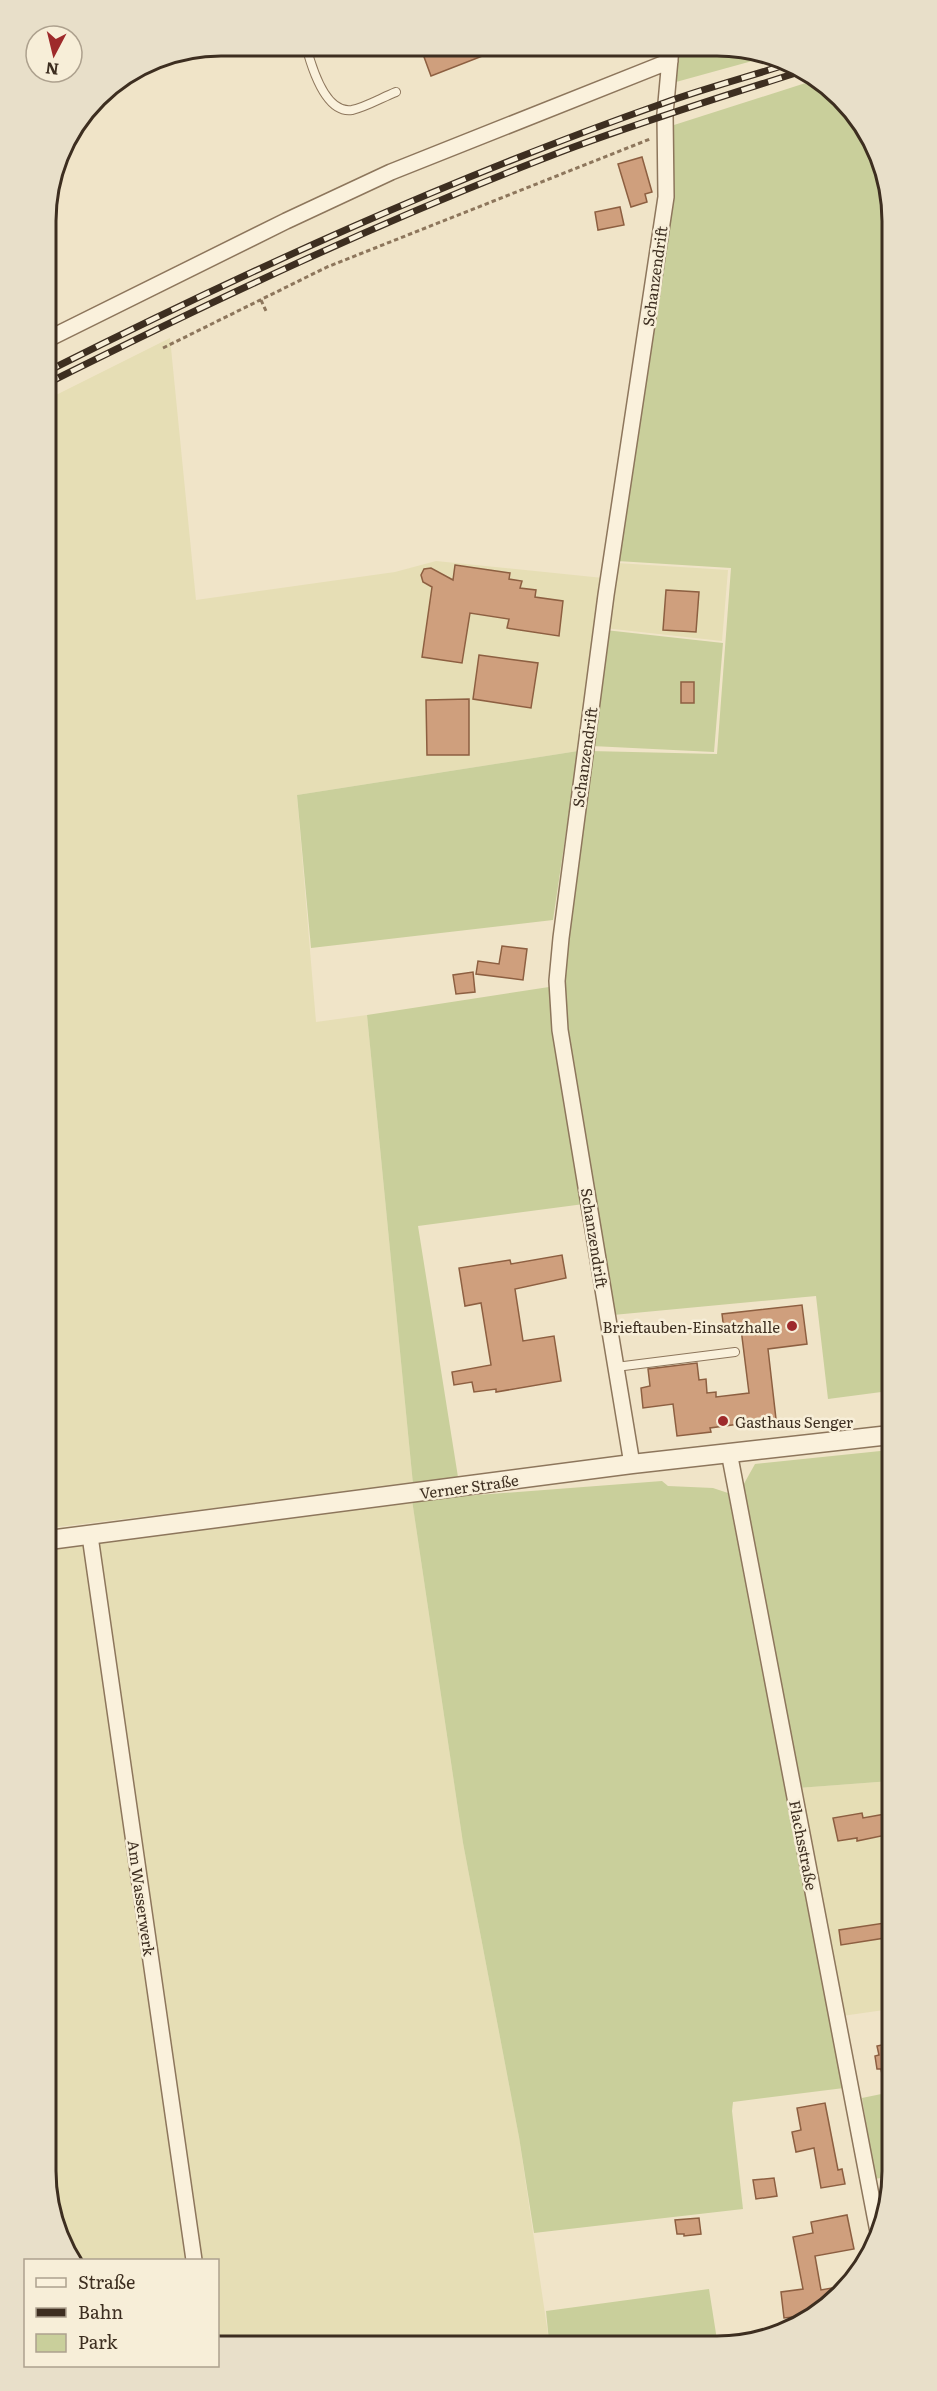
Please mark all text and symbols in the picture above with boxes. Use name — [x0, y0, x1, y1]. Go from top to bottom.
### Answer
north arrow — [24, 24, 84, 84]
text: N — [44, 57, 60, 83]
street label: Schanzendrift — [636, 224, 672, 328]
street label: Schanzendrift — [566, 705, 602, 809]
street label: Schanzendrift — [576, 1186, 614, 1290]
place label: Brieftauben-Einsatzhalle — [602, 1315, 780, 1338]
marker: Brieftauben-Einsatzhalle — [785, 1319, 799, 1333]
place label: Gasthaus Senger — [735, 1410, 853, 1433]
marker: Gasthaus Senger — [716, 1414, 730, 1428]
street label: Verner Straße — [418, 1468, 520, 1504]
street label: Flachsstraße — [784, 1798, 824, 1892]
street label: Am Wasserwerk — [122, 1839, 162, 1958]
legend — [24, 2259, 219, 2367]
text: Straße — [78, 2268, 135, 2295]
text: Bahn — [78, 2298, 123, 2325]
text: Park — [78, 2328, 119, 2355]

